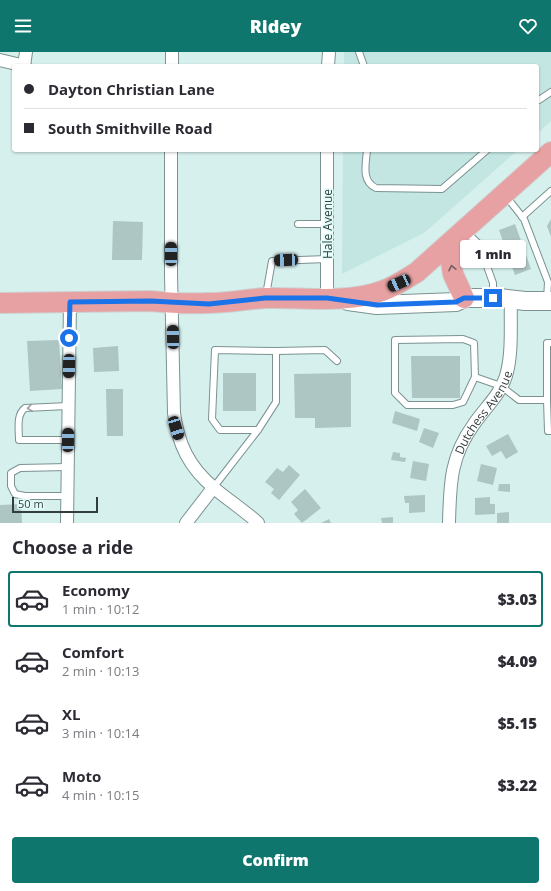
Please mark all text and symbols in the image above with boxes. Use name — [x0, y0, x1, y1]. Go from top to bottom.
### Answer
text: Ridey — [250, 14, 301, 38]
icon: menu — [12, 15, 34, 37]
icon: heart — [517, 15, 539, 37]
text: Dayton Christian Lane — [48, 79, 215, 99]
text: South Smithville Road — [48, 118, 212, 138]
street label: Hale Avenue — [319, 189, 336, 259]
callout: 1 min — [460, 240, 526, 268]
car — [165, 242, 177, 266]
text: 1 min — [475, 245, 511, 263]
car — [274, 254, 298, 266]
one-way arrow — [449, 265, 457, 271]
car — [386, 273, 412, 293]
route end — [484, 289, 502, 307]
car — [167, 325, 179, 349]
route start — [60, 329, 78, 347]
car — [63, 354, 75, 378]
street label: Dutchess Avenue — [450, 369, 516, 457]
one-way arrow — [26, 403, 33, 412]
car — [167, 415, 185, 441]
car — [62, 428, 74, 452]
scale bar — [12, 495, 98, 514]
text: 50 m — [18, 496, 44, 511]
text: Choose a ride — [12, 535, 133, 559]
text: Economy — [62, 580, 130, 600]
icon: car — [14, 581, 50, 617]
text: $3.03 — [498, 589, 537, 609]
text: 1 min · 10:12 — [62, 600, 139, 618]
text: Comfort — [62, 642, 124, 662]
icon: car — [14, 643, 50, 679]
text: $4.09 — [498, 651, 537, 671]
text: 2 min · 10:13 — [62, 662, 139, 680]
text: XL — [62, 704, 80, 724]
icon: car — [14, 705, 50, 741]
text: $5.15 — [498, 713, 537, 733]
text: 3 min · 10:14 — [62, 724, 139, 742]
text: Moto — [62, 766, 101, 786]
icon: car — [14, 767, 50, 803]
text: $3.22 — [498, 775, 537, 795]
text: 4 min · 10:15 — [62, 786, 139, 804]
button: Confirm — [12, 837, 539, 883]

